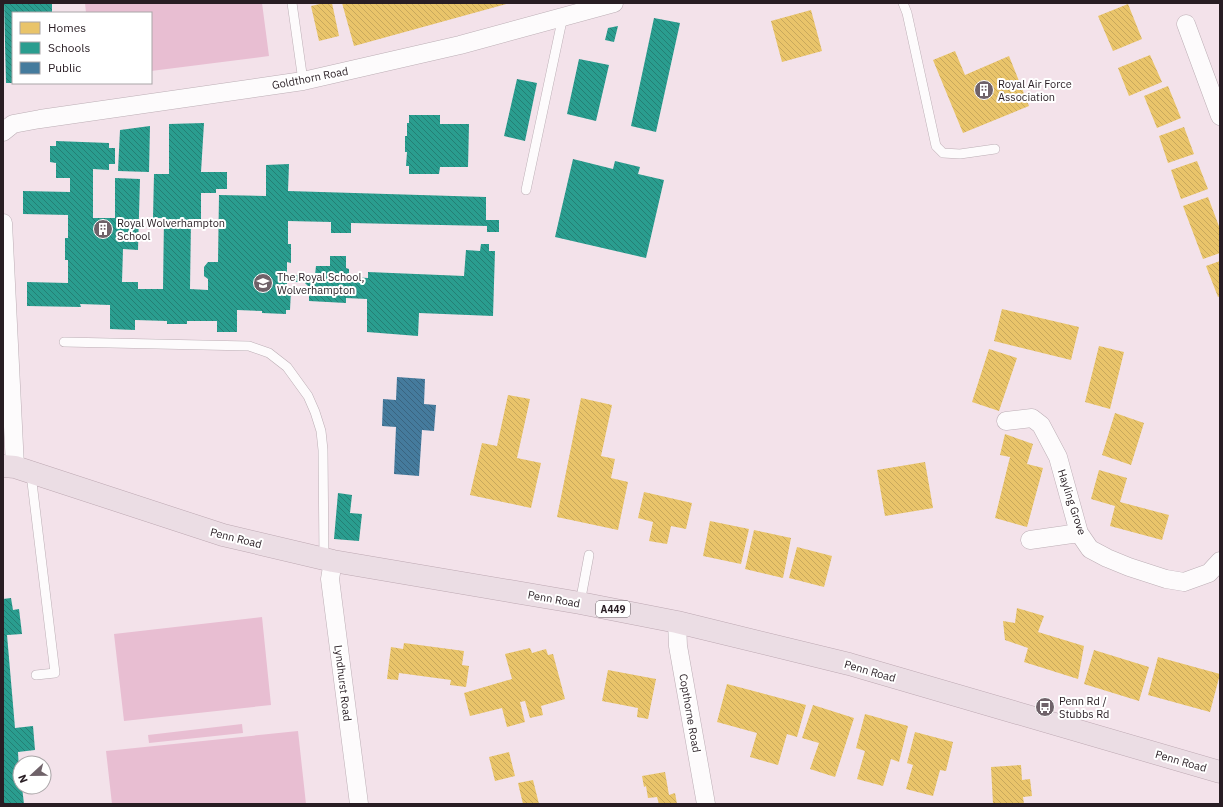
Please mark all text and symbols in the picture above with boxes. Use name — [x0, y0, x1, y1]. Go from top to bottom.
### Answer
legend — [12, 12, 152, 84]
text: Homes — [48, 20, 86, 35]
text: Schools — [48, 40, 91, 55]
text: Public — [48, 60, 81, 75]
street label: Goldthorn Road — [271, 64, 349, 92]
place label: Royal Air Force Association — [998, 77, 1072, 104]
building icon: Royal Air Force Association — [973, 79, 995, 101]
place label: Royal Wolverhampton School — [117, 216, 225, 243]
building icon: Royal Wolverhampton School — [92, 218, 114, 240]
place label: The Royal School, Wolverhampton — [277, 270, 365, 297]
school or university icon: The Royal School, Wolverhampton — [252, 272, 274, 294]
street label: Hayling Grove — [1055, 467, 1089, 537]
street label: Penn Road — [209, 525, 263, 551]
street label: Penn Road — [527, 588, 581, 610]
road number: A449 — [596, 601, 630, 617]
street label: Lyndhurst Road — [331, 644, 355, 722]
street label: Penn Road — [843, 657, 897, 685]
street label: Copthorne Road — [676, 672, 704, 754]
place label: Penn Rd / Stubbs Rd — [1059, 694, 1109, 721]
bus stop icon: Penn Rd / Stubbs Rd — [1034, 696, 1056, 718]
street label: Penn Road — [1154, 747, 1208, 775]
north arrow — [12, 755, 52, 795]
text: N — [15, 772, 31, 785]

